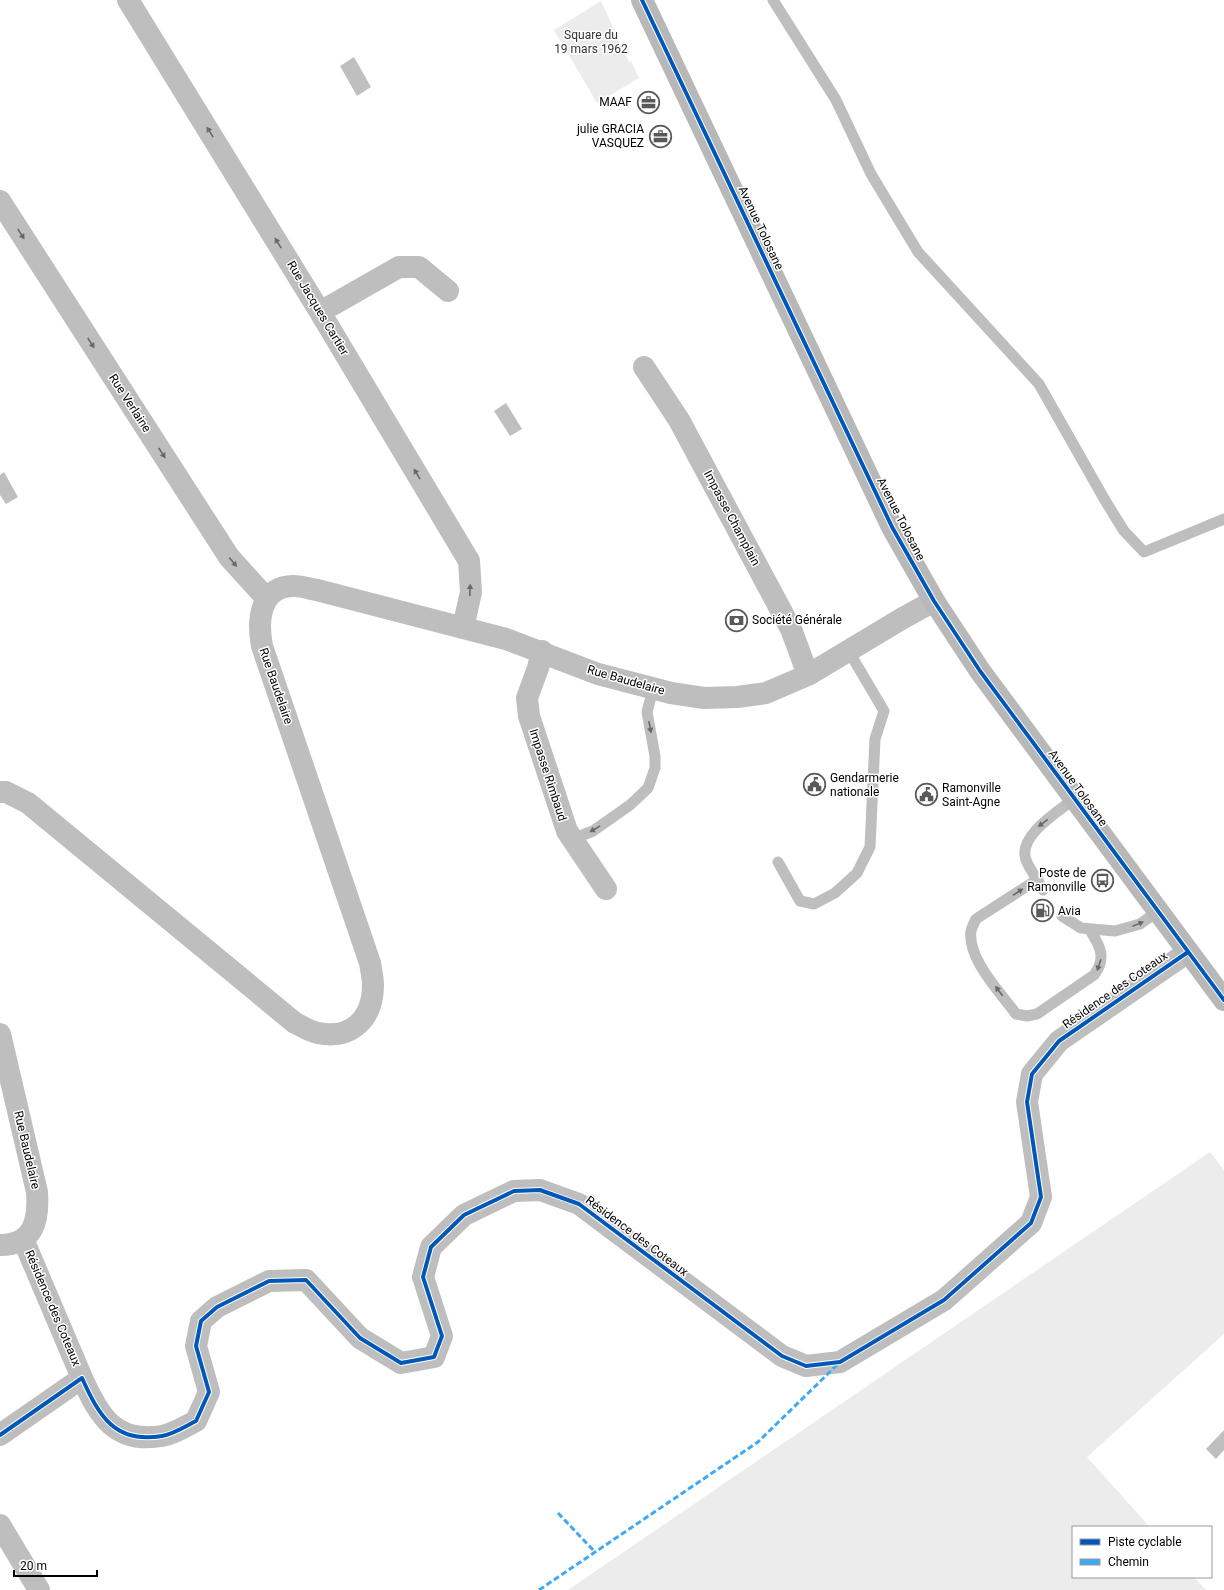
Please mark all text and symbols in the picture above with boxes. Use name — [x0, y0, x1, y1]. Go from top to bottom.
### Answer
park label: Square du 19 mars 1962 — [554, 28, 628, 56]
office icon: MAAF — [635, 89, 661, 115]
place label: MAAF — [599, 95, 632, 109]
place label: julie GRACIA VASQUEZ — [576, 122, 644, 150]
office icon: julie GRACIA VASQUEZ — [647, 123, 673, 149]
one-way arrow — [206, 126, 213, 138]
street label: Avenue Tolosane — [735, 184, 787, 272]
one-way arrow — [17, 229, 25, 239]
one-way arrow — [274, 238, 282, 248]
street label: Rue Jacques Cartier — [284, 258, 352, 358]
one-way arrow — [88, 338, 95, 349]
street label: Rue Verlaine — [106, 371, 154, 435]
one-way arrow — [158, 447, 165, 459]
one-way arrow — [414, 468, 421, 480]
street label: Impasse Champlain — [701, 468, 763, 568]
street label: Avenue Tolosane — [874, 475, 928, 563]
one-way arrow — [228, 556, 237, 567]
one-way arrow — [467, 583, 473, 596]
bank icon: Société Générale — [724, 607, 750, 633]
place label: Société Générale — [752, 613, 842, 627]
street label: Rue Baudelaire — [256, 646, 296, 726]
street label: Rue Baudelaire — [586, 662, 666, 698]
one-way arrow — [647, 721, 653, 733]
street label: Impasse Rimbaud — [526, 727, 570, 823]
street label: Avenue Tolosane — [1046, 747, 1110, 829]
place label: Gendarmerie nationale — [830, 771, 899, 799]
public building icon: Gendarmerie nationale — [801, 772, 827, 798]
place label: Ramonville Saint-Agne — [942, 781, 1001, 809]
public building icon: Ramonville Saint-Agne — [913, 782, 939, 808]
one-way arrow — [1038, 819, 1048, 827]
one-way arrow — [589, 825, 601, 832]
place label: Poste de Ramonville — [1027, 866, 1086, 894]
bus stop icon: Poste de Ramonville — [1089, 867, 1115, 893]
one-way arrow — [1012, 889, 1023, 896]
fuel station icon: Avia — [1030, 898, 1056, 924]
place label: Avia — [1058, 904, 1081, 918]
one-way arrow — [1132, 920, 1144, 926]
street label: Résidence des Coteaux — [1060, 949, 1170, 1031]
one-way arrow — [1095, 960, 1101, 972]
one-way arrow — [995, 985, 1003, 996]
street label: Rue Baudelaire — [11, 1110, 43, 1190]
street label: Résidence des Coteaux — [583, 1193, 691, 1279]
street label: Résidence des Coteaux — [22, 1248, 84, 1368]
legend — [1072, 1526, 1212, 1578]
text: Piste cyclable — [1108, 1535, 1182, 1549]
scale bar — [14, 1552, 97, 1578]
text: Chemin — [1108, 1555, 1149, 1569]
text: 20 m — [20, 1559, 47, 1573]

